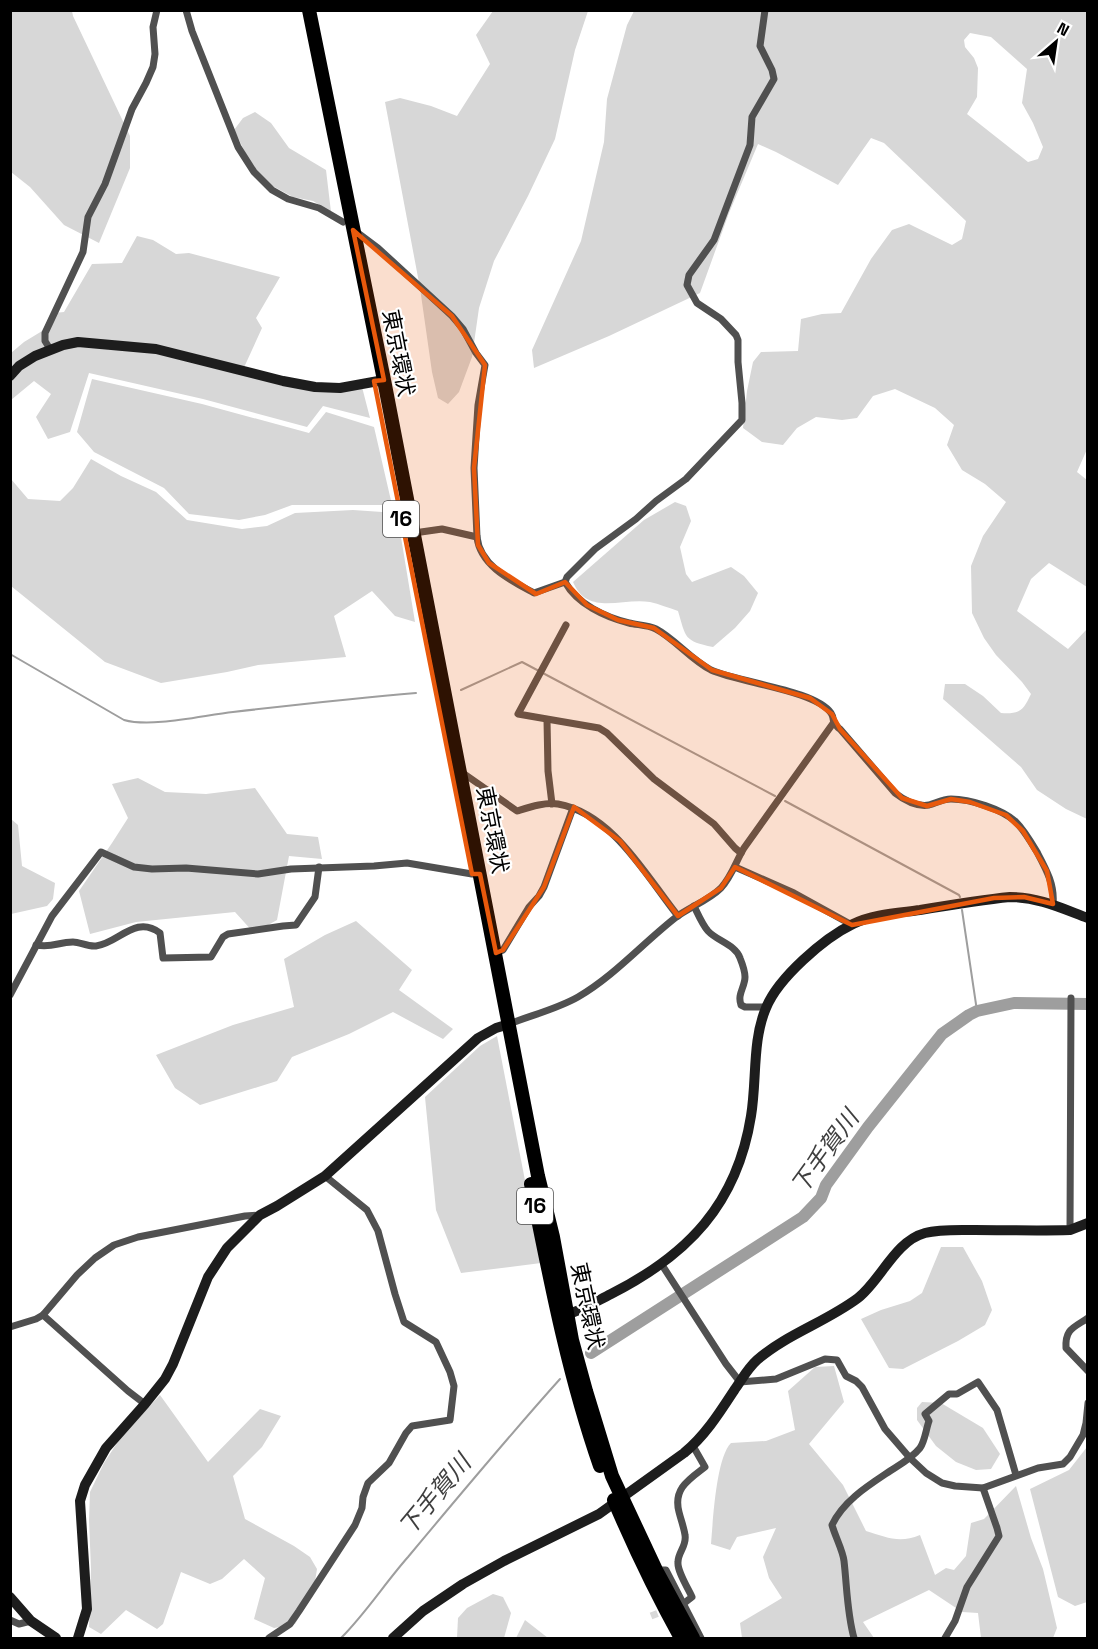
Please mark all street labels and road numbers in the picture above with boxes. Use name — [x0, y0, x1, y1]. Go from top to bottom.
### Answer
street label: 東京環状 — [377, 307, 421, 399]
road number: 16 — [383, 501, 419, 537]
street label: 東京環状 — [471, 784, 515, 876]
road number: 16 — [517, 1188, 553, 1224]
street label: 東京環状 — [565, 1260, 611, 1352]

